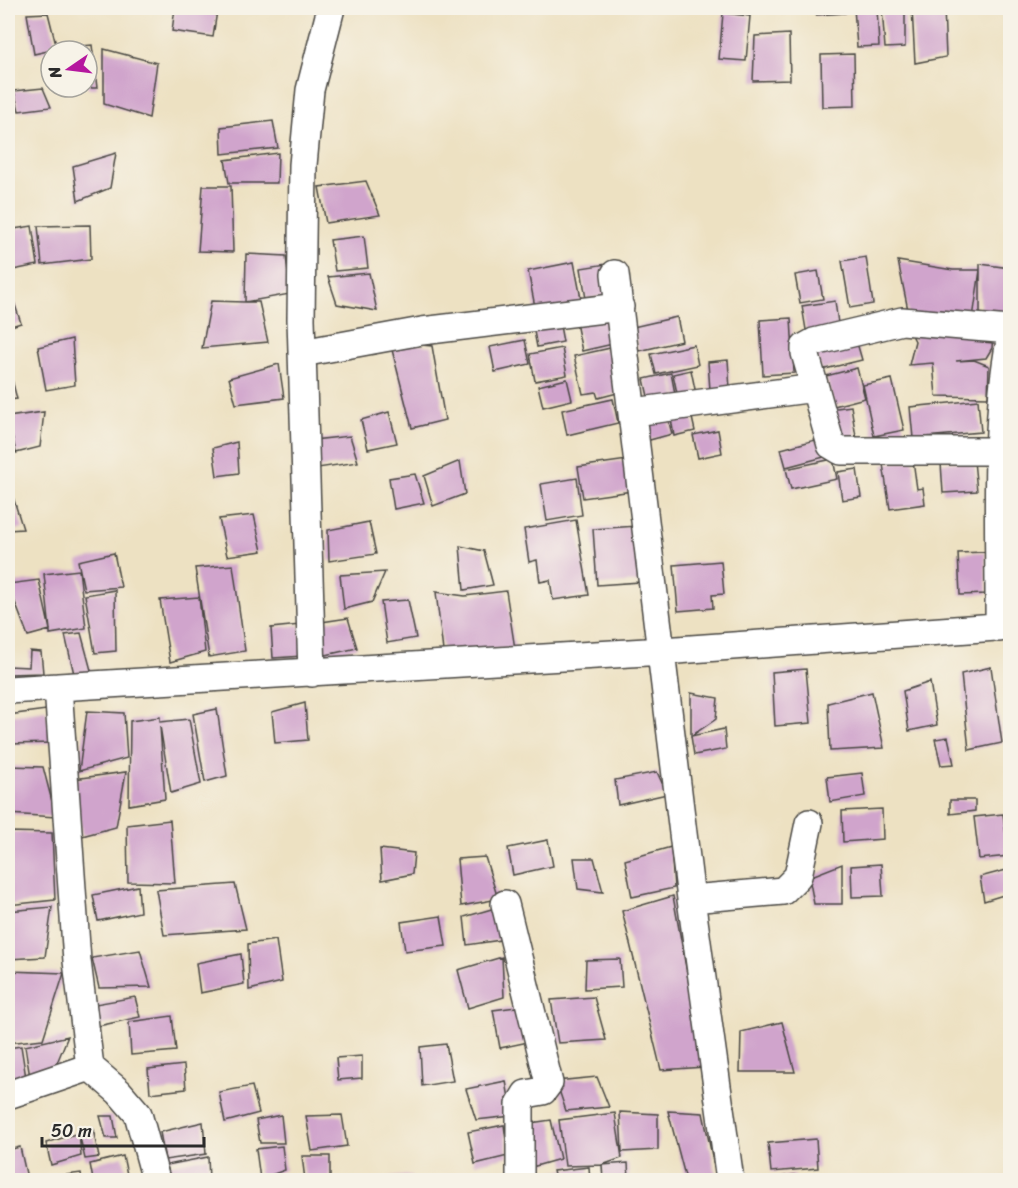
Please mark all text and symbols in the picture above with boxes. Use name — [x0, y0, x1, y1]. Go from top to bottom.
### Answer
north arrow — [39, 39, 99, 99]
text: N — [39, 63, 71, 82]
scale bar — [42, 1110, 204, 1148]
text: 50 m — [51, 1115, 92, 1147]

